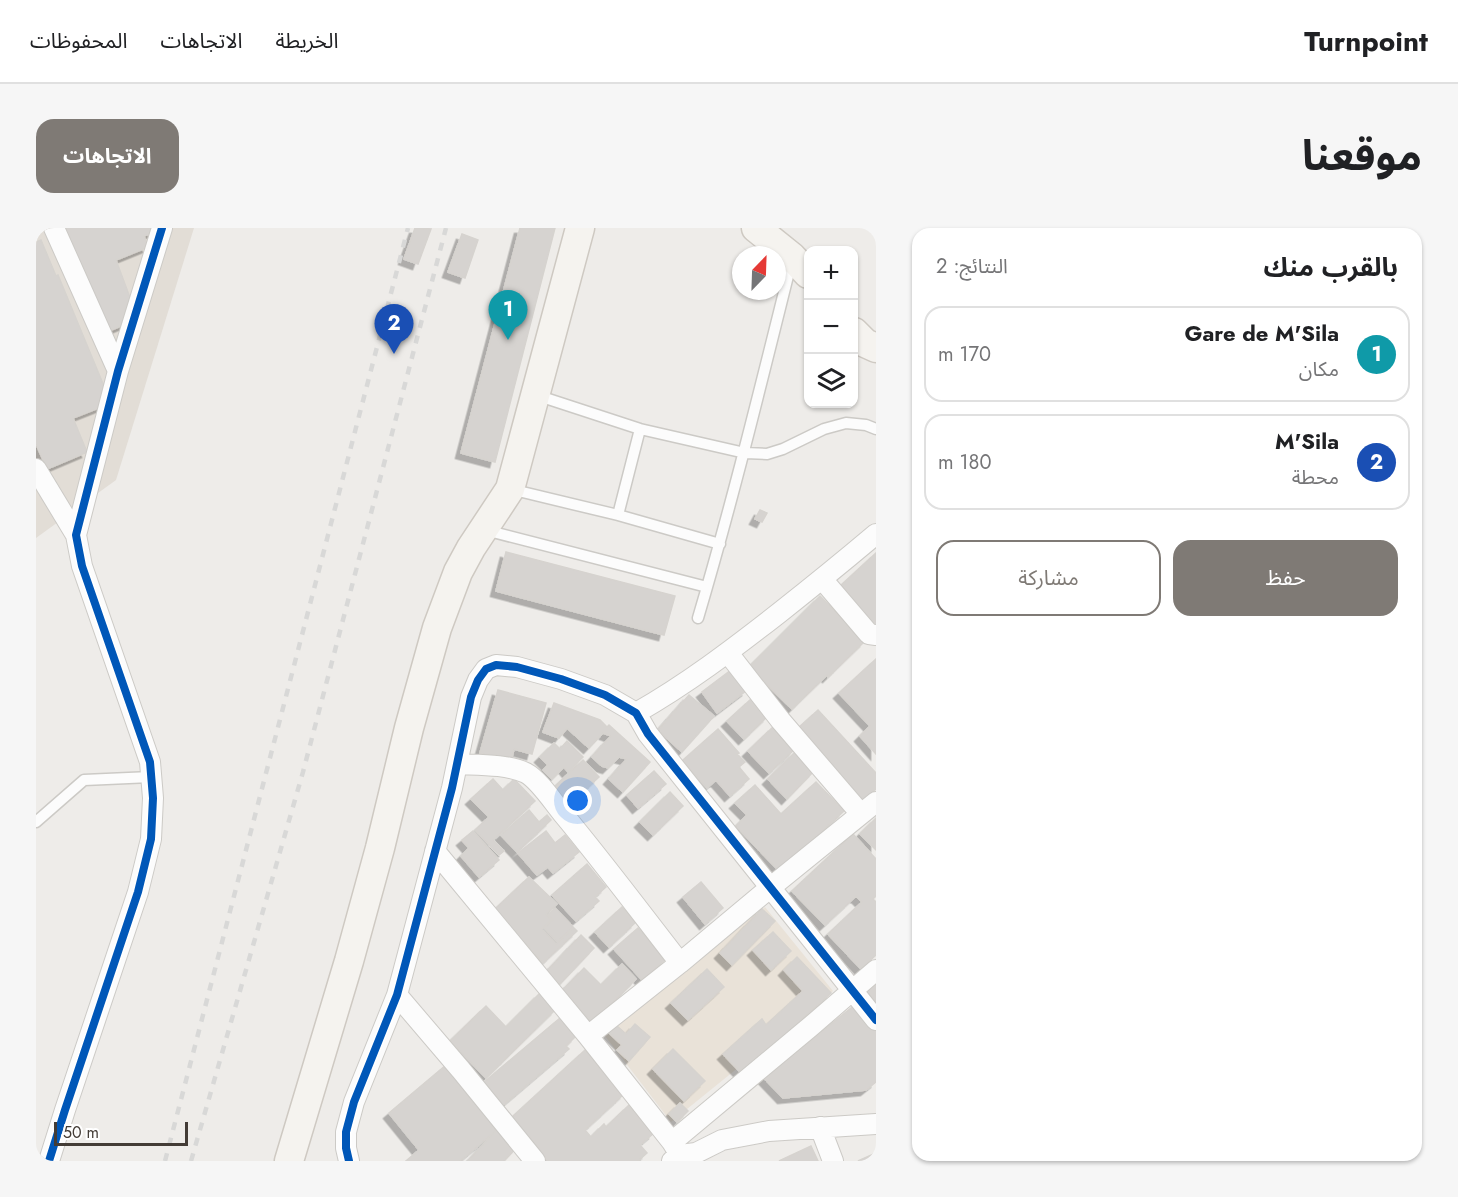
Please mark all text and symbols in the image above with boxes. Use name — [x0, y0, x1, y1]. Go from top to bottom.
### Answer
text: Turnpoint — [1304, 21, 1428, 62]
text: المحفوظات — [30, 26, 127, 56]
text: الاتجاهات — [160, 26, 242, 56]
text: الخريطة — [275, 26, 338, 56]
button: الاتجاهات — [36, 119, 179, 193]
text: موقعنا — [1302, 125, 1422, 186]
north arrow — [732, 246, 786, 300]
map controls — [804, 246, 858, 408]
button: + — [804, 246, 858, 300]
text: بالقرب منك — [1263, 248, 1398, 286]
text: النتائج: 2 — [936, 252, 1008, 281]
pin: 1 — [488, 291, 528, 340]
button: − — [804, 300, 858, 354]
pin: 2 — [374, 304, 414, 354]
text: Gare de M'Sila — [1185, 317, 1339, 349]
text: 170 m — [938, 340, 991, 369]
text: 1 — [1371, 340, 1382, 369]
button: layers — [804, 354, 858, 408]
text: مكان — [1299, 355, 1339, 384]
text: M'Sila — [1275, 425, 1339, 457]
text: 180 m — [938, 448, 992, 477]
text: 2 — [1370, 448, 1383, 477]
text: محطة — [1292, 463, 1339, 492]
button: مشاركة — [936, 540, 1161, 616]
button: حفظ — [1173, 540, 1398, 616]
your location — [563, 786, 592, 815]
scale bar — [54, 1119, 188, 1146]
text: 50 m — [63, 1121, 99, 1144]

